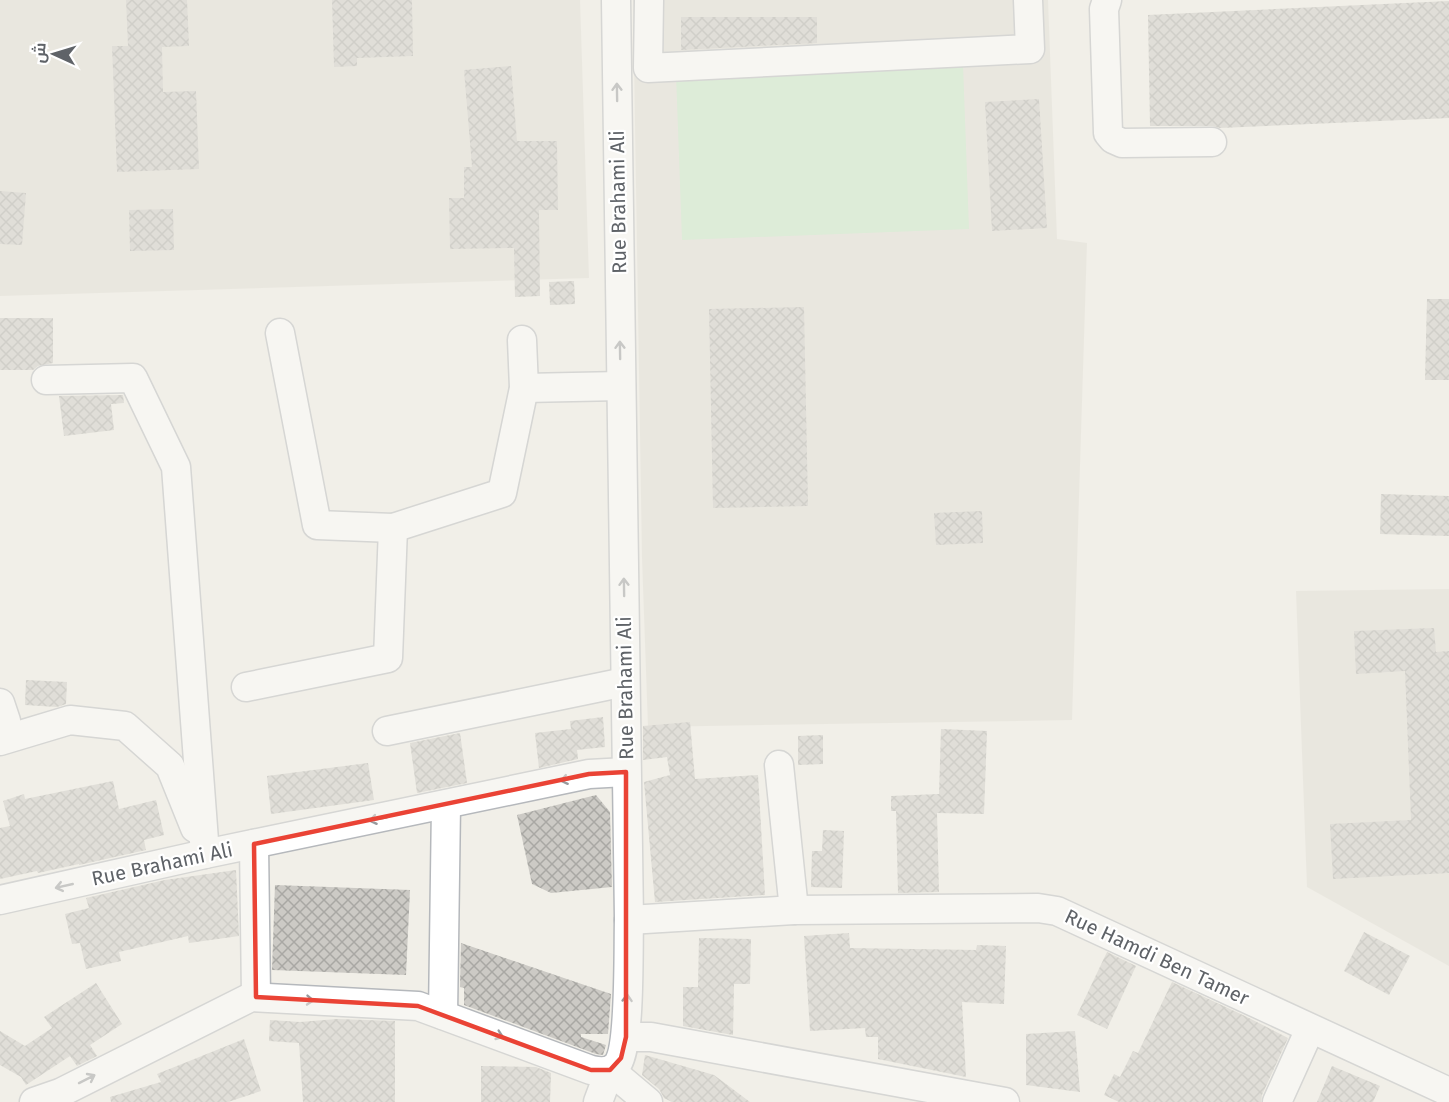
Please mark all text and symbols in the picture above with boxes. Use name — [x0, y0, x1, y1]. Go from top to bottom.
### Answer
north arrow — [24, 24, 84, 84]
text: ش — [29, 42, 50, 64]
one-way arrow — [611, 83, 623, 103]
street label: Rue Brahami Ali — [605, 130, 631, 274]
one-way arrow — [615, 341, 626, 361]
one-way arrow — [618, 578, 630, 598]
street label: Rue Brahami Ali — [612, 616, 638, 760]
one-way arrow — [559, 774, 579, 785]
one-way arrow — [368, 814, 388, 825]
street label: Rue Brahami Ali — [89, 837, 235, 891]
one-way arrow — [55, 880, 74, 892]
street label: Rue Hamdi Ben Tamer — [1061, 904, 1253, 1010]
one-way arrow — [621, 993, 632, 1013]
one-way arrow — [294, 995, 314, 1006]
one-way arrow — [485, 1030, 503, 1041]
one-way arrow — [78, 1073, 96, 1085]

